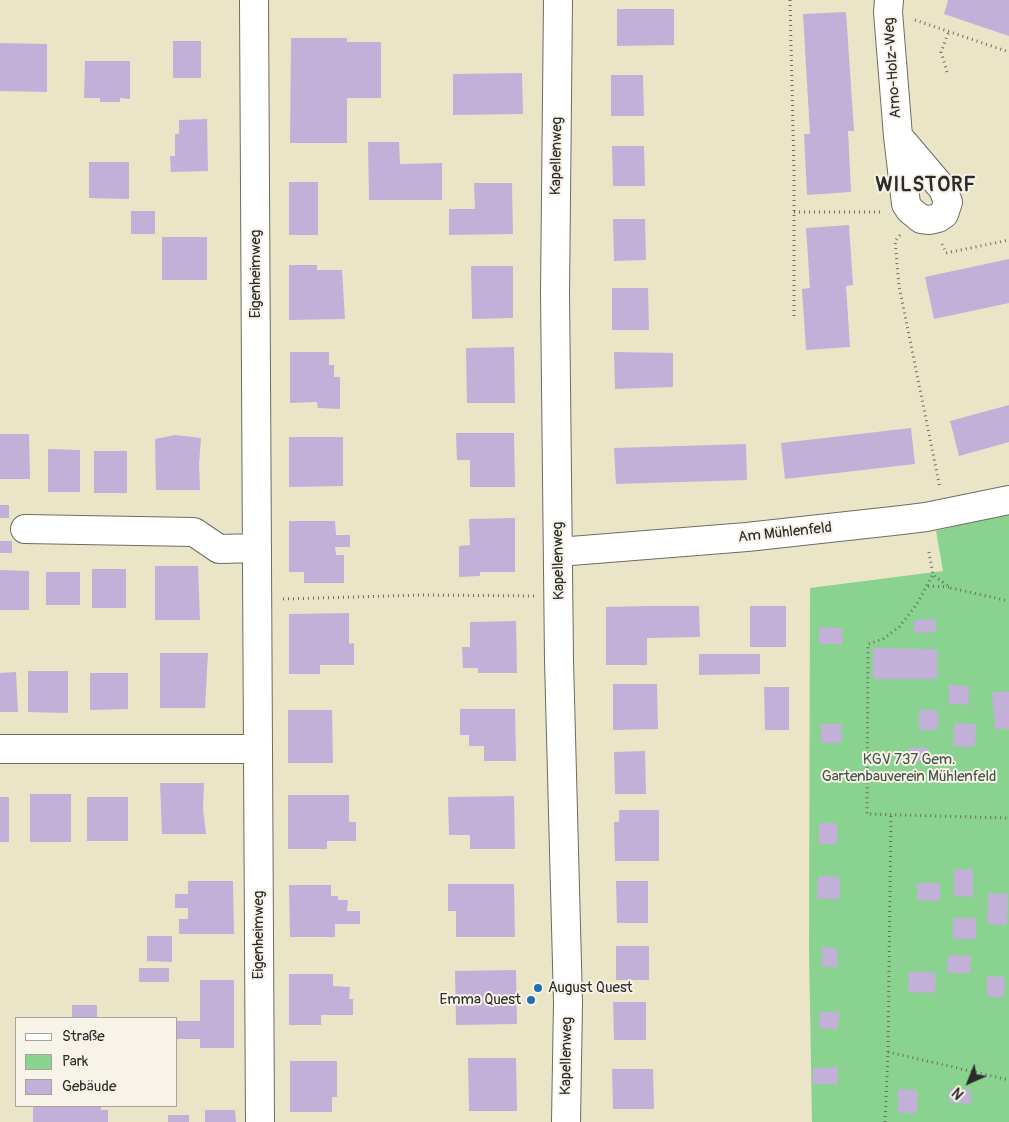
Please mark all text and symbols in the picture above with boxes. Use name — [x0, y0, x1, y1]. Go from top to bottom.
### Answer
street label: Arno-Holz-Weg — [880, 17, 906, 119]
street label: Kapellenweg — [547, 117, 567, 195]
district label: WILSTORF — [874, 174, 978, 198]
street label: Eigenheimweg — [247, 230, 265, 318]
street label: Am Mühlenfeld — [737, 519, 833, 547]
street label: Kapellenweg — [549, 522, 569, 600]
park label: KGV 737 Gem. Gartenbauverein Mühlenfeld — [822, 751, 996, 786]
street label: Eigenheimweg — [250, 891, 268, 979]
place label: August Quest — [548, 979, 633, 997]
marker: August Quest — [532, 982, 544, 994]
place label: Emma Quest — [439, 991, 521, 1009]
marker: Emma Quest — [525, 994, 537, 1006]
legend — [15, 1017, 178, 1107]
street label: Kapellenweg — [557, 1017, 577, 1095]
text: Straße — [62, 1027, 105, 1046]
text: Park — [62, 1052, 88, 1071]
north arrow — [944, 1057, 994, 1107]
text: Gebäude — [62, 1077, 116, 1096]
text: N — [949, 1084, 968, 1103]

